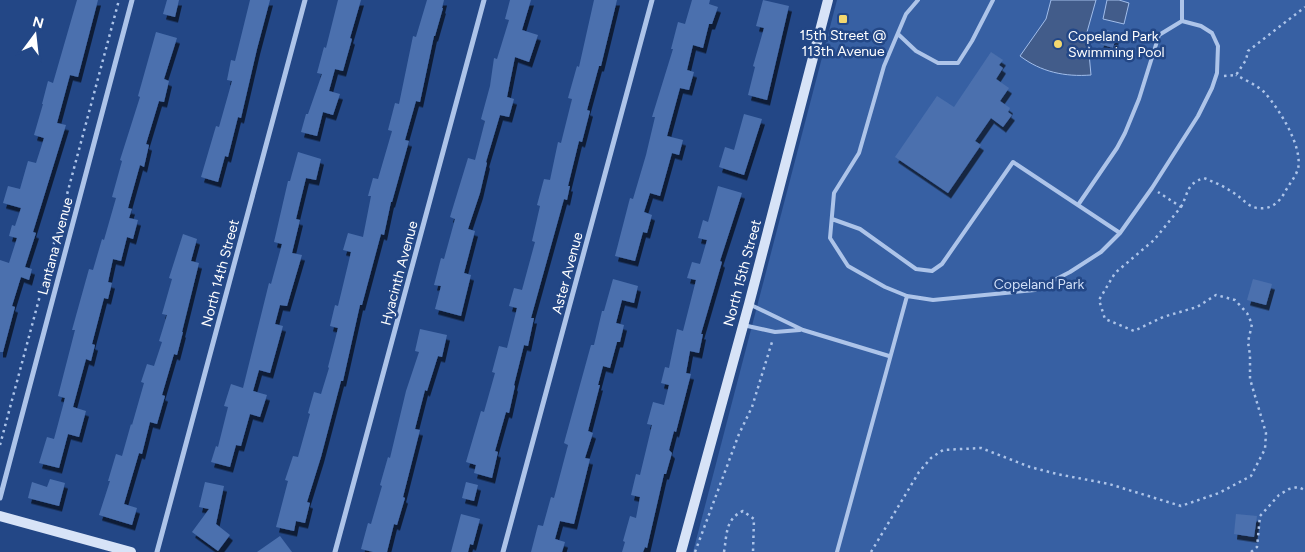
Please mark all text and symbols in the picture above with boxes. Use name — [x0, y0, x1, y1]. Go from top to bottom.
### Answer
north arrow — [10, 10, 60, 60]
text: N — [31, 13, 46, 33]
marker: 15th Street @ 113th Avenue — [837, 13, 849, 25]
place label: 15th Street @ 113th Avenue — [800, 27, 887, 60]
place label: Copeland Park Swimming Pool — [1068, 28, 1165, 61]
marker: Copeland Park Swimming Pool — [1052, 38, 1064, 50]
street label: Lantana Avenue — [34, 195, 77, 297]
street label: North 14th Street — [198, 218, 243, 329]
street label: North 15th Street — [720, 218, 765, 328]
street label: Hyacinth Avenue — [377, 219, 422, 327]
street label: Aster Avenue — [548, 230, 587, 316]
park label: Copeland Park — [994, 276, 1084, 293]

